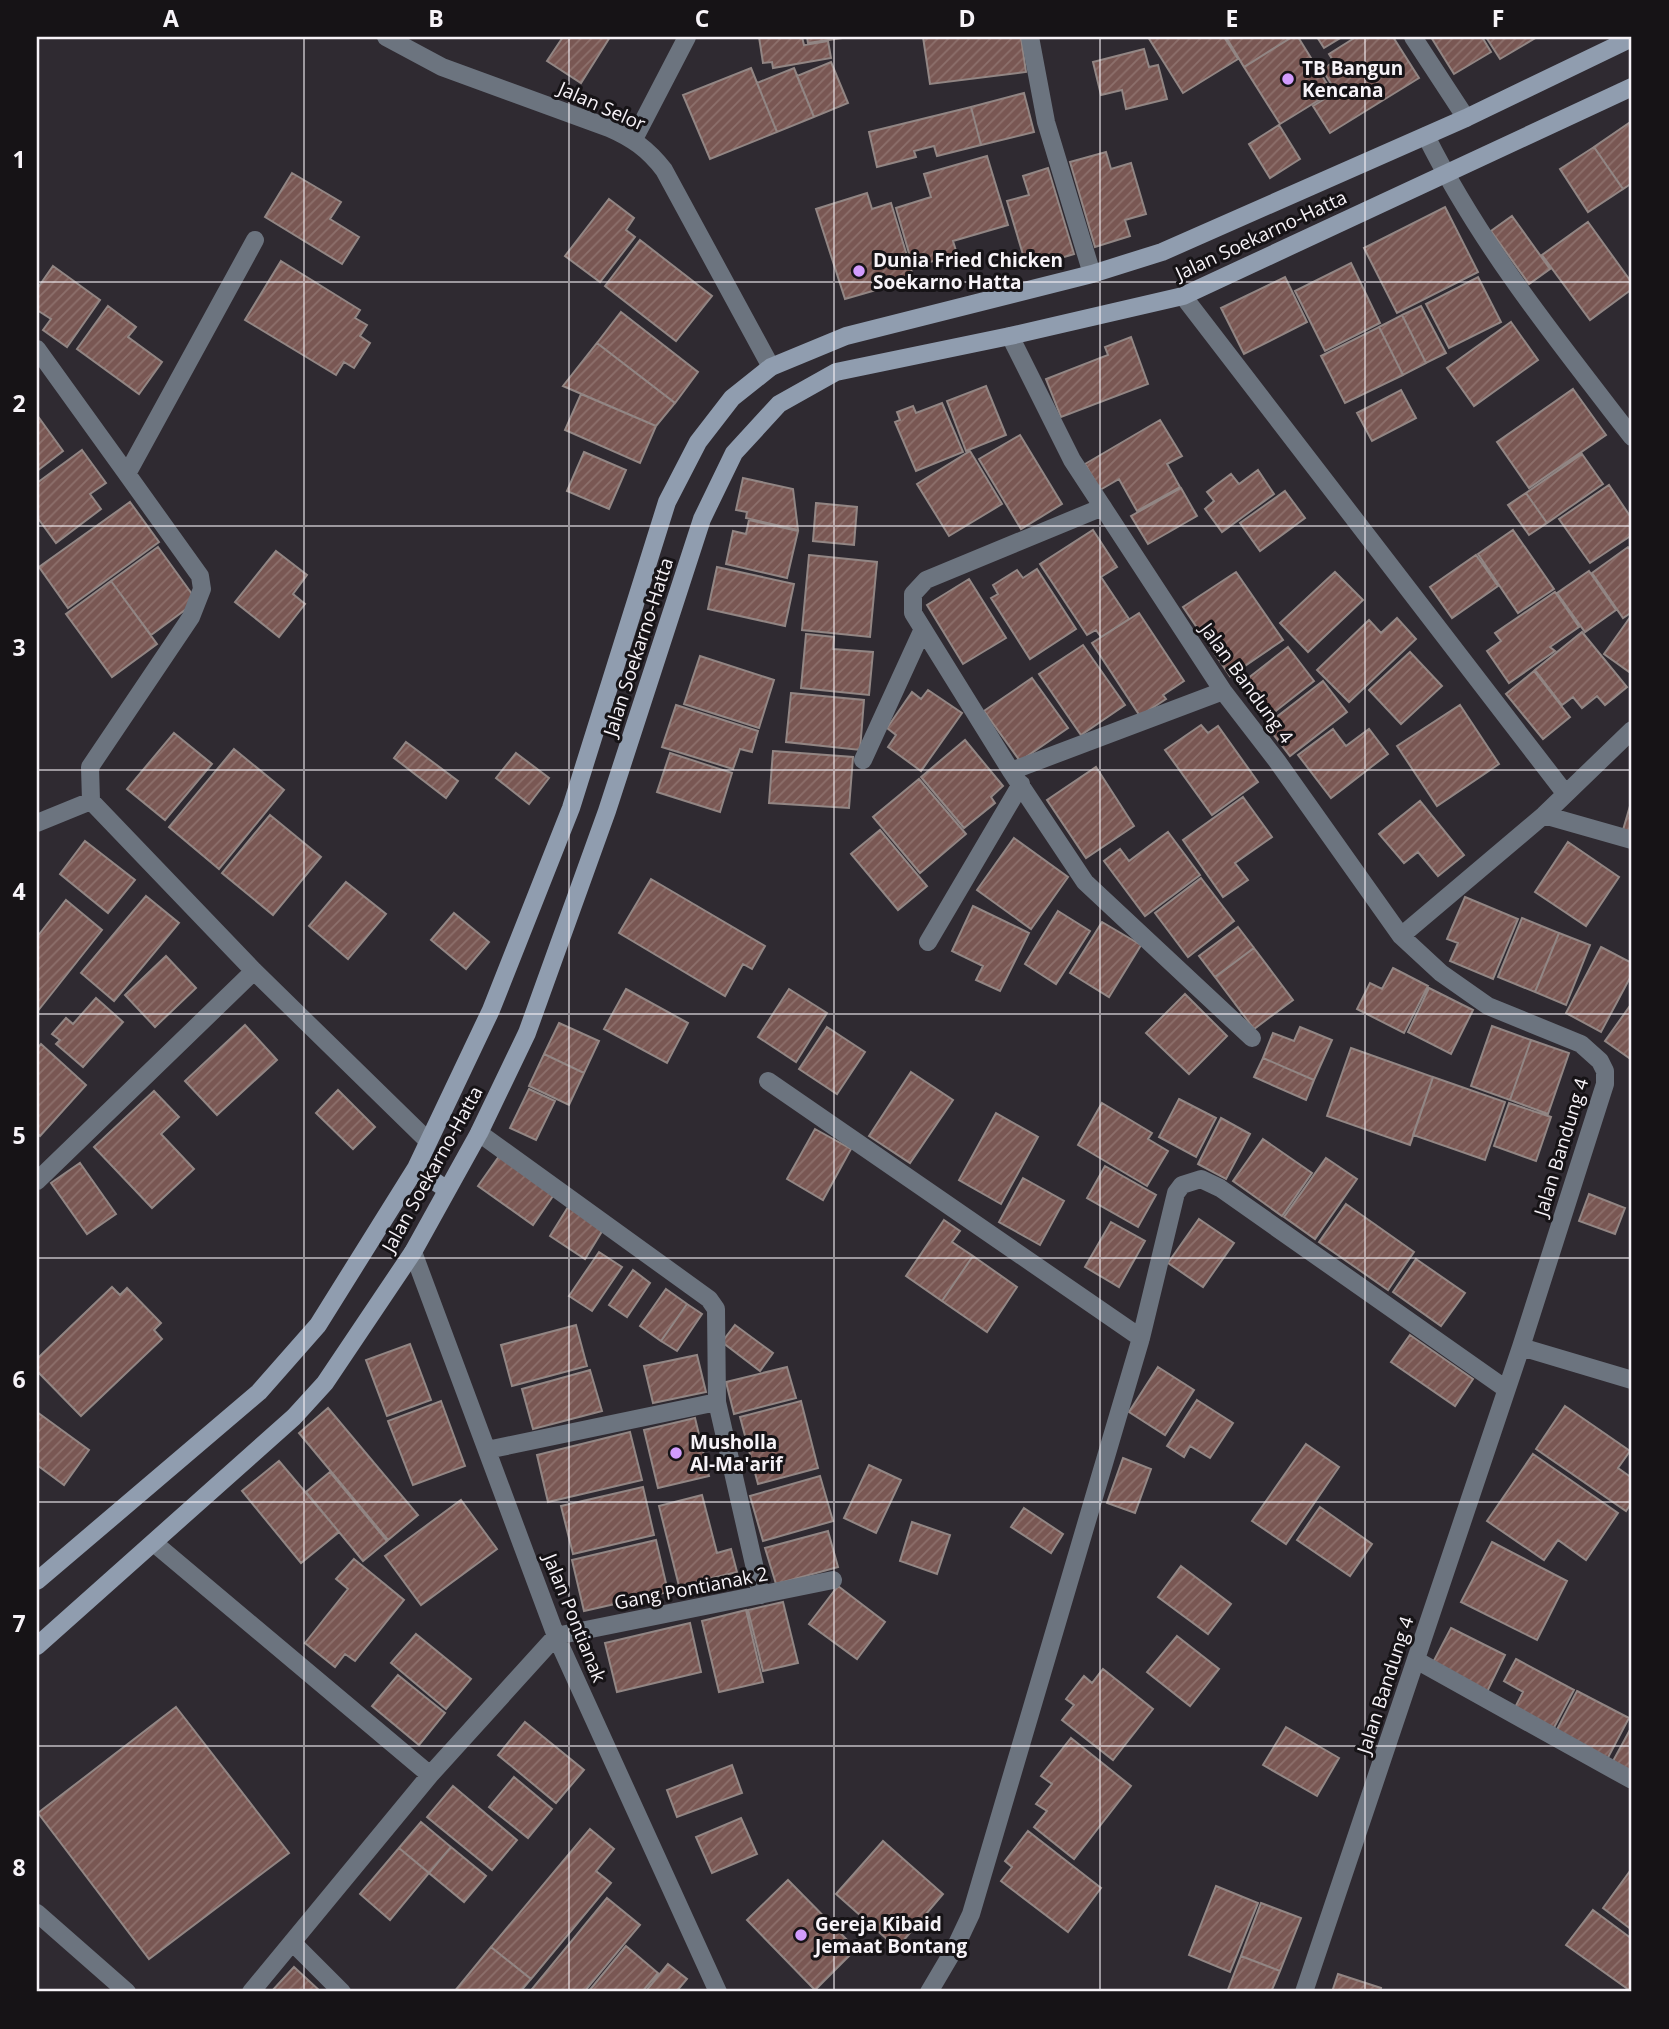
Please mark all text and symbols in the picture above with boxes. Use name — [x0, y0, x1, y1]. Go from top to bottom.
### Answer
text: A — [163, 2, 179, 34]
text: B — [428, 2, 444, 34]
text: C — [695, 2, 709, 34]
text: D — [958, 2, 976, 34]
text: E — [1226, 2, 1238, 34]
text: F — [1492, 2, 1504, 34]
place label: TB Bangun Kencana — [1302, 55, 1403, 103]
marker: TB Bangun Kencana — [1280, 71, 1296, 87]
street label: Jalan Selor — [553, 74, 650, 137]
text: 1 — [12, 143, 26, 175]
street label: Jalan Soekarno-Hatta — [1169, 184, 1351, 287]
place label: Dunia Fried Chicken Soekarno Hatta — [873, 247, 1063, 295]
marker: Dunia Fried Chicken Soekarno Hatta — [851, 263, 867, 279]
text: 2 — [12, 387, 26, 419]
street label: Jalan Soekarno-Hatta — [596, 554, 679, 742]
street label: Jalan Bandung 4 — [1193, 616, 1300, 749]
text: 3 — [12, 631, 26, 663]
text: 4 — [12, 875, 26, 907]
street label: Jalan Bandung 4 — [1527, 1075, 1594, 1221]
street label: Jalan Soekarno-Hatta — [375, 1081, 489, 1259]
text: 5 — [12, 1119, 26, 1151]
text: 6 — [12, 1363, 26, 1395]
place label: Musholla Al-Ma'arif — [690, 1429, 784, 1477]
marker: Musholla Al-Ma'arif — [668, 1445, 684, 1461]
street label: Jalan Pontianak — [537, 1548, 613, 1686]
street label: Gang Pontianak 2 — [612, 1560, 770, 1616]
text: 7 — [12, 1607, 26, 1639]
street label: Jalan Bandung 4 — [1350, 1613, 1420, 1759]
text: 8 — [12, 1851, 26, 1883]
place label: Gereja Kibaid Jemaat Bontang — [813, 1911, 968, 1959]
marker: Gereja Kibaid Jemaat Bontang — [793, 1927, 809, 1943]

